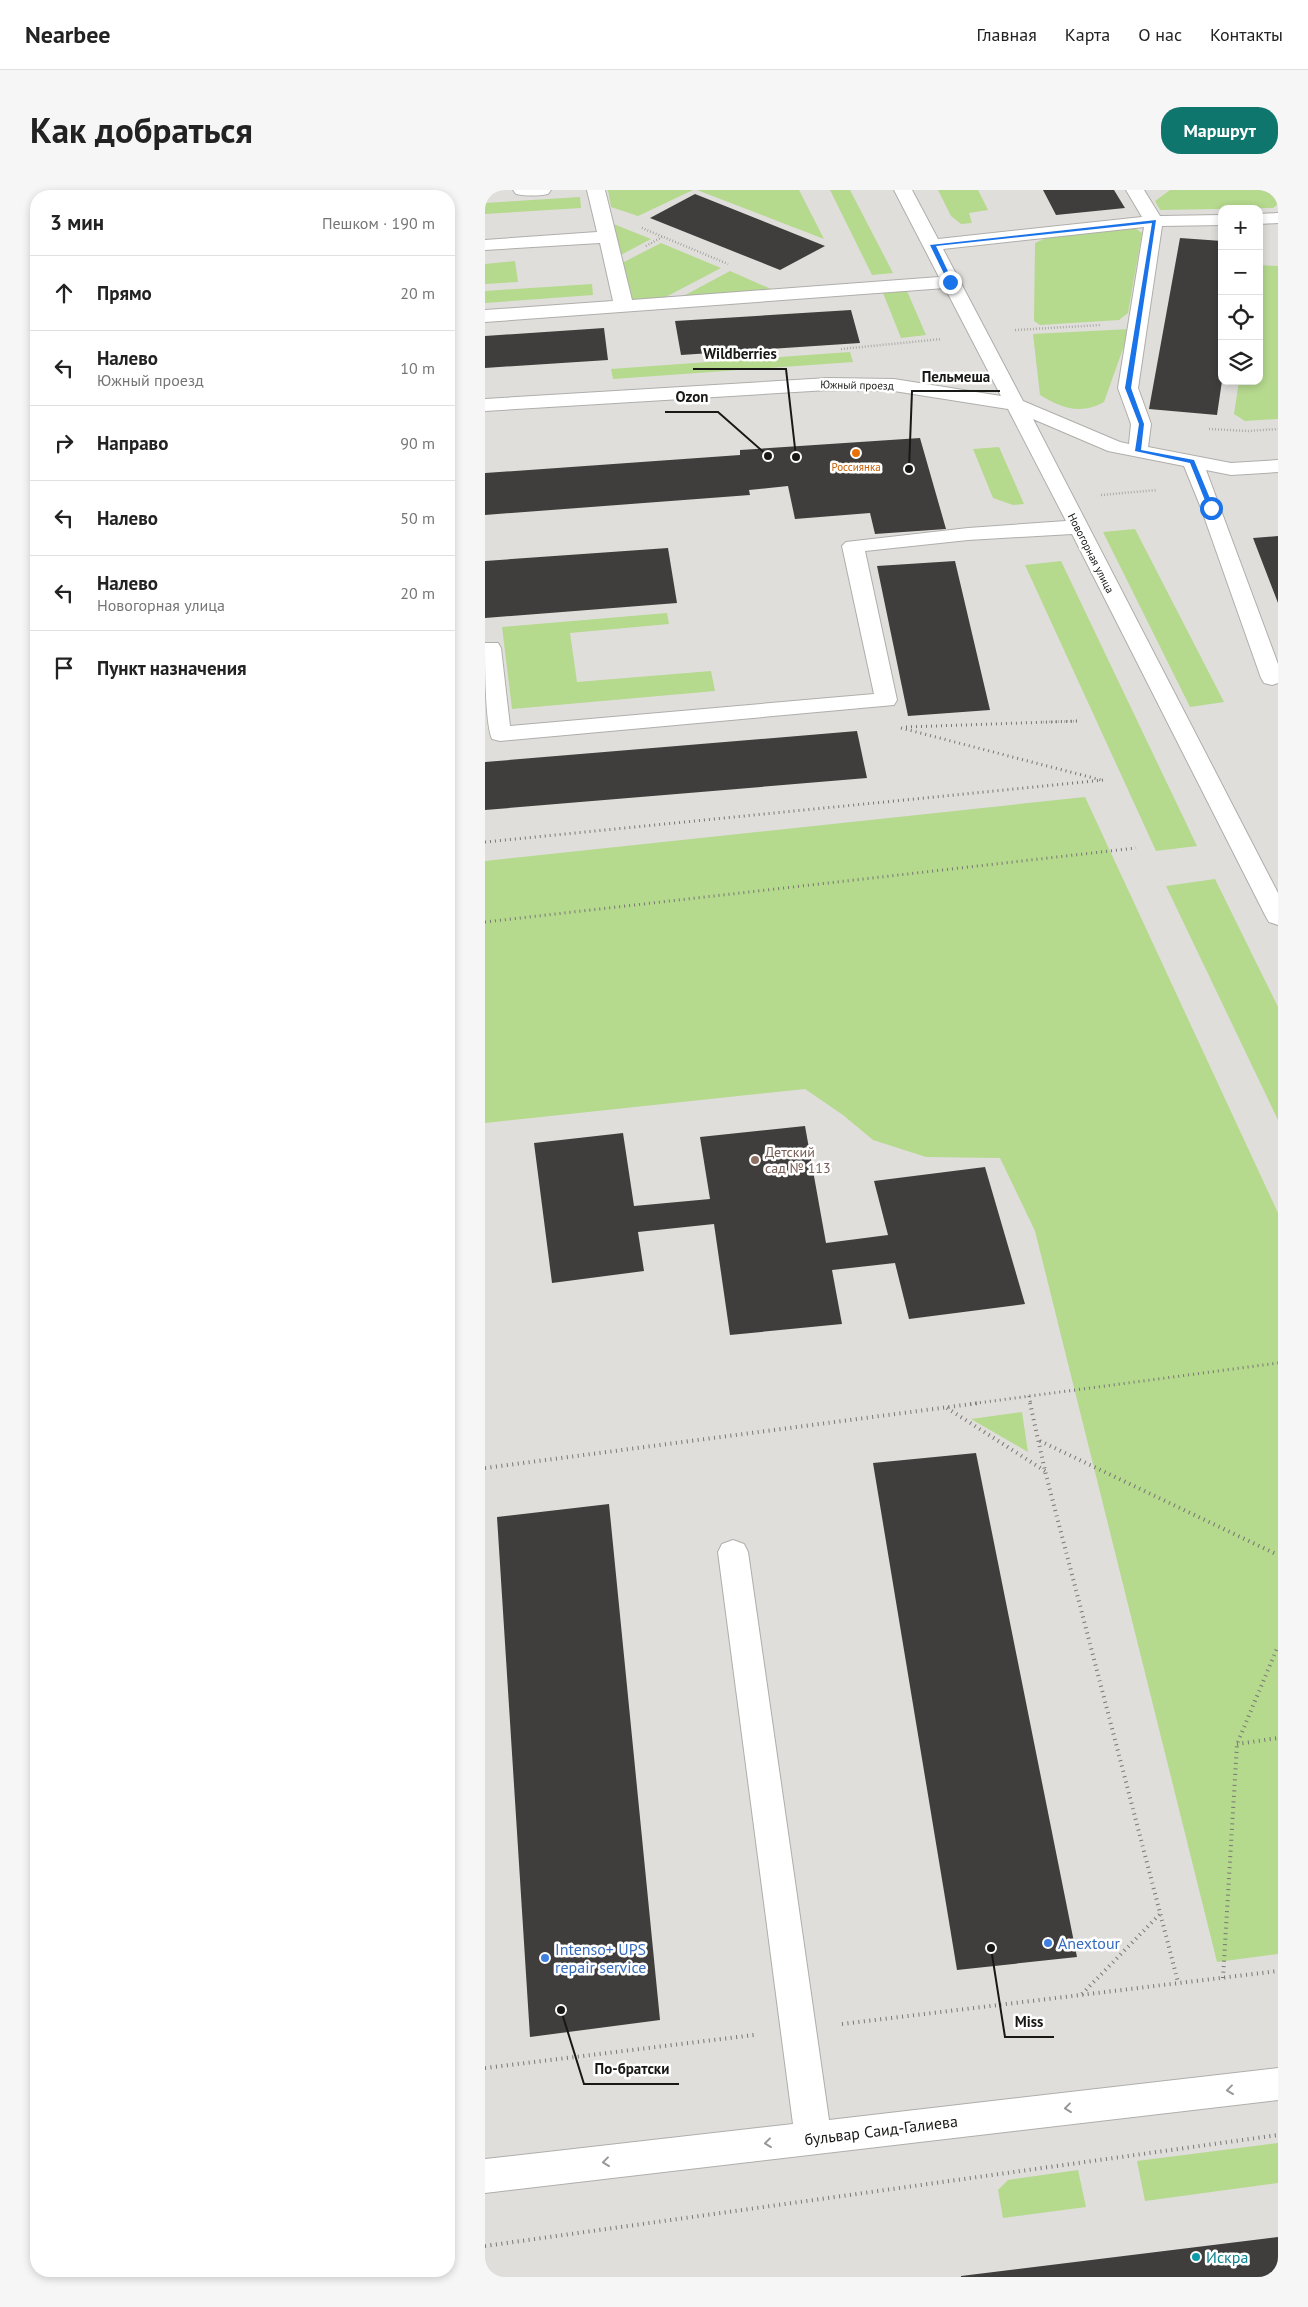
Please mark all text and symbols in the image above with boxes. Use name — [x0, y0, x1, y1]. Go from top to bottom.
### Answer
text: Nearbee — [25, 19, 110, 50]
text: Главная — [976, 23, 1037, 46]
text: Карта — [1065, 23, 1110, 46]
text: О нас — [1138, 23, 1182, 46]
text: Контакты — [1210, 23, 1283, 46]
text: Как добраться — [30, 107, 253, 153]
button: Маршрут — [1161, 107, 1278, 154]
map controls — [1218, 205, 1263, 385]
button: + — [1218, 205, 1263, 250]
text: 3 мин — [50, 209, 104, 236]
text: Пешком · 190 m — [322, 213, 435, 233]
button: − — [1218, 250, 1263, 295]
route end — [939, 271, 962, 294]
icon: ahead — [50, 279, 78, 307]
text: Прямо — [97, 281, 152, 305]
text: 20 m — [400, 283, 435, 303]
button: locate — [1218, 295, 1263, 340]
callout: Wildberries — [693, 339, 786, 369]
button: layers — [1218, 340, 1263, 385]
text: Wildberries — [703, 344, 777, 363]
text: Налево — [97, 346, 158, 370]
icon: left — [50, 354, 78, 382]
text: 10 m — [400, 358, 435, 378]
callout: Пельмеша — [912, 361, 1000, 391]
text: Пельмеша — [922, 367, 990, 386]
text: Южный проезд — [97, 370, 204, 390]
street label: Южный проезд — [820, 377, 894, 393]
callout: Ozon — [665, 382, 718, 412]
text: Ozon — [676, 387, 708, 406]
icon: right — [50, 429, 78, 457]
text: Направо — [97, 431, 168, 455]
text: 90 m — [400, 433, 435, 453]
marker: Россиянка — [850, 447, 862, 459]
place label: Россиянка — [831, 460, 881, 474]
route start — [1200, 497, 1223, 520]
icon: left — [50, 504, 78, 532]
text: Налево — [97, 506, 158, 530]
text: 50 m — [400, 508, 435, 528]
street label: Новогорная улица — [1065, 511, 1117, 595]
text: Налево — [97, 571, 158, 595]
icon: left — [50, 579, 78, 607]
text: 20 m — [400, 583, 435, 603]
text: Новогорная улица — [97, 595, 225, 615]
icon: arrive — [50, 654, 78, 682]
text: Пункт назначения — [97, 656, 247, 680]
place label: Детский сад № 113 — [765, 1143, 831, 1177]
marker: Детский сад № 113 — [749, 1154, 761, 1166]
place label: Anextour — [1058, 1933, 1121, 1953]
marker: Anextour — [1042, 1937, 1054, 1949]
place label: Intenso+ UPS repair service — [555, 1939, 646, 1977]
marker: Intenso+ UPS repair service — [539, 1952, 551, 1964]
callout: Miss — [1005, 2007, 1054, 2037]
text: Miss — [1015, 2012, 1043, 2031]
callout: По-братски — [584, 2054, 679, 2084]
text: По-братски — [595, 2059, 669, 2078]
one-way arrow — [1225, 2084, 1233, 2095]
one-way arrow — [1064, 2102, 1072, 2113]
street label: бульвар Саид-Галиева — [803, 2111, 959, 2149]
one-way arrow — [763, 2137, 771, 2148]
one-way arrow — [602, 2156, 610, 2167]
place label: Искра — [1206, 2247, 1248, 2267]
marker: Искра — [1190, 2251, 1202, 2263]

